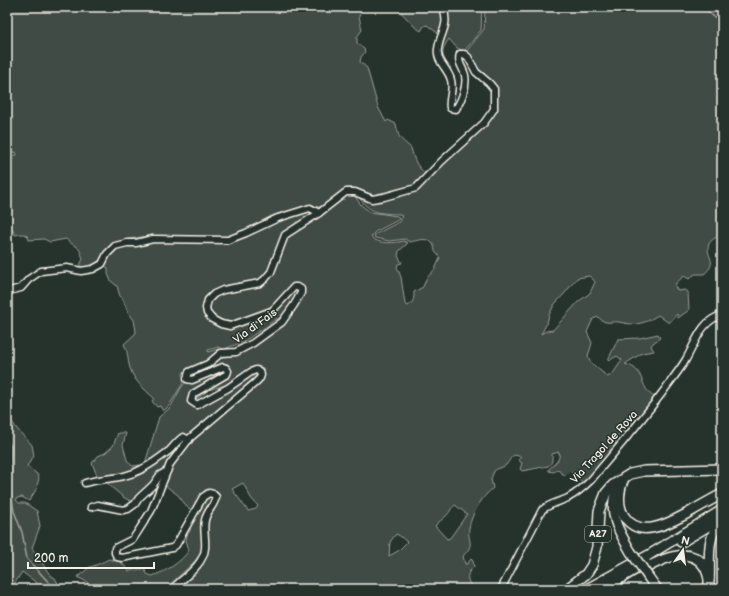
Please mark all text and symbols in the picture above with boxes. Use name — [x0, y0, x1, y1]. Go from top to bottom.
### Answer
street label: Via di Fais — [231, 305, 280, 346]
street label: Via Tragol de Rova — [568, 408, 640, 486]
road number: A27 — [585, 526, 611, 542]
north arrow — [663, 530, 703, 570]
text: N — [680, 533, 691, 548]
scale bar — [28, 544, 154, 570]
text: 200 m — [34, 551, 68, 566]

